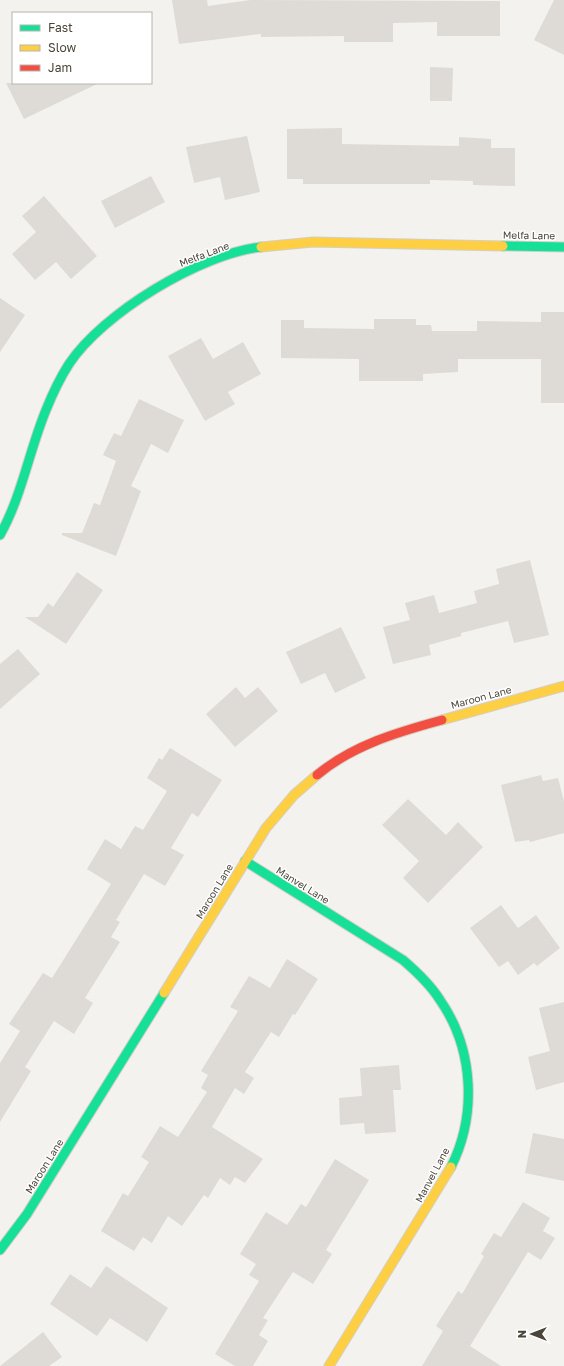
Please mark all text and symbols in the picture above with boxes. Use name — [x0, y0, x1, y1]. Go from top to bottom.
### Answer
legend — [12, 12, 152, 84]
text: Fast — [48, 20, 73, 35]
text: Slow — [48, 40, 76, 55]
text: Jam — [48, 60, 72, 75]
street label: Melfa Lane — [503, 229, 555, 241]
street label: Melfa Lane — [177, 239, 231, 269]
street label: Maroon Lane — [449, 683, 513, 711]
street label: Maroon Lane — [193, 861, 235, 921]
street label: Manvel Lane — [274, 864, 332, 906]
street label: Maroon Lane — [22, 1136, 66, 1196]
street label: Manvel Lane — [413, 1145, 452, 1205]
north arrow — [512, 1314, 552, 1354]
text: N — [515, 1330, 528, 1338]

